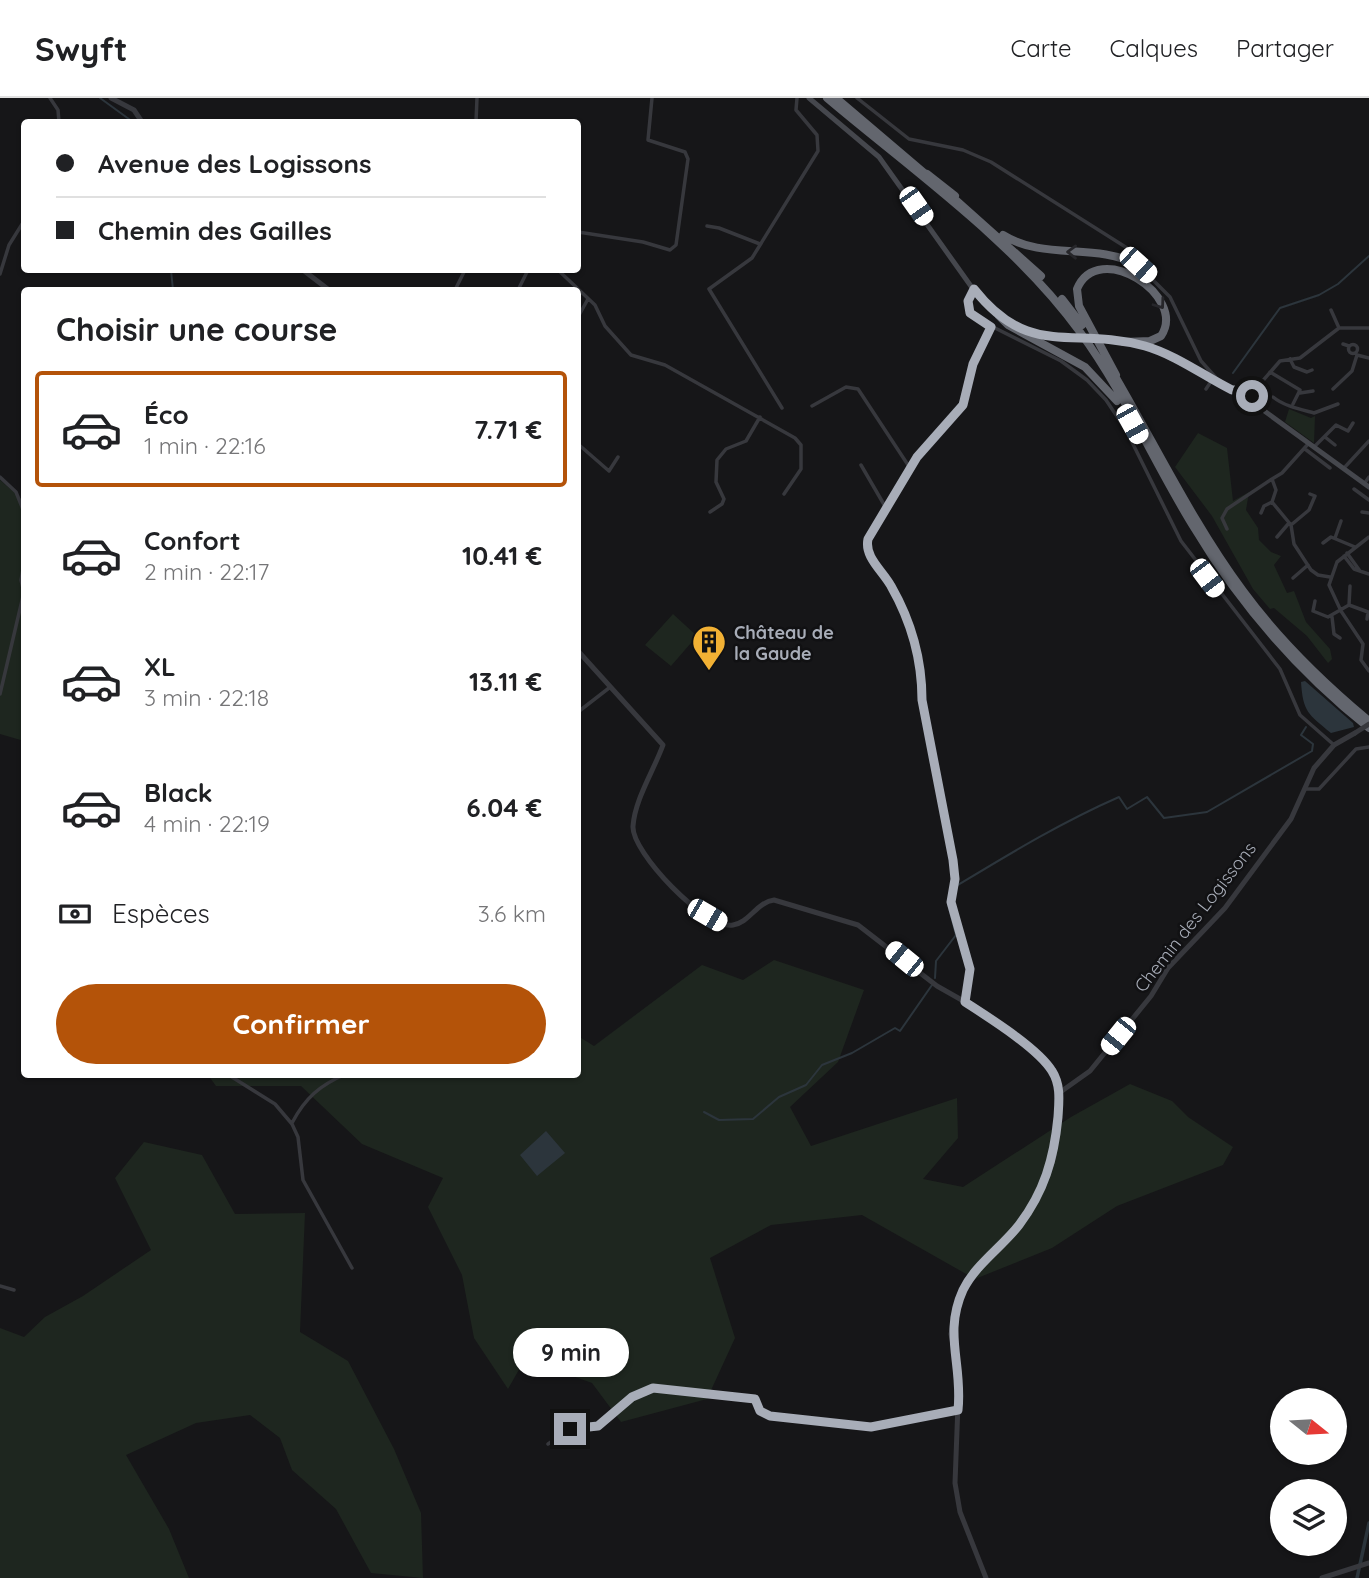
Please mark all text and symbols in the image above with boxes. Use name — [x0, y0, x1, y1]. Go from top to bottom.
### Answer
text: Swyft — [35, 28, 127, 69]
text: Carte — [1010, 33, 1072, 63]
text: Calques — [1110, 33, 1198, 63]
text: Partager — [1236, 33, 1334, 63]
text: Avenue des Logissons — [98, 147, 371, 180]
car — [896, 183, 937, 229]
text: Chemin des Gailles — [98, 214, 332, 247]
car — [1116, 243, 1161, 287]
one-way arrow — [1067, 244, 1078, 259]
one-way arrow — [1152, 296, 1164, 308]
text: Choisir une course — [56, 309, 337, 349]
route start — [1236, 380, 1268, 412]
icon: car — [60, 398, 123, 461]
text: Éco — [144, 398, 189, 431]
car — [1113, 401, 1152, 447]
text: 7.71 € — [474, 413, 542, 446]
text: 1 min · 22:16 — [144, 431, 266, 460]
icon: car — [60, 524, 123, 587]
text: Confort — [144, 524, 241, 557]
text: 10.41 € — [462, 539, 542, 572]
car — [1186, 555, 1229, 601]
text: 2 min · 22:17 — [144, 557, 269, 586]
place label: Château de la Gaude — [734, 621, 834, 665]
building icon: Château de la Gaude — [690, 623, 728, 672]
icon: car — [60, 650, 123, 713]
text: XL — [144, 650, 176, 683]
text: 13.11 € — [469, 665, 542, 698]
text: 3 min · 22:18 — [144, 683, 269, 712]
icon: car — [60, 776, 123, 839]
text: Black — [144, 776, 213, 809]
text: 6.04 € — [466, 791, 542, 824]
text: 4 min · 22:19 — [144, 809, 270, 838]
street label: Chemin des Logissons — [1129, 837, 1261, 997]
icon: cash — [56, 895, 94, 933]
car — [684, 895, 731, 935]
text: Espèces — [112, 897, 210, 930]
text: 3.6 km — [478, 899, 546, 928]
car — [882, 938, 927, 980]
button: Confirmer — [56, 984, 546, 1064]
car — [1097, 1013, 1140, 1059]
callout: 9 min — [512, 1328, 628, 1376]
text: 9 min — [541, 1338, 601, 1367]
north arrow — [1270, 1388, 1348, 1465]
map controls — [1270, 1388, 1347, 1556]
route end — [554, 1413, 586, 1445]
button: layers — [1270, 1479, 1347, 1556]

